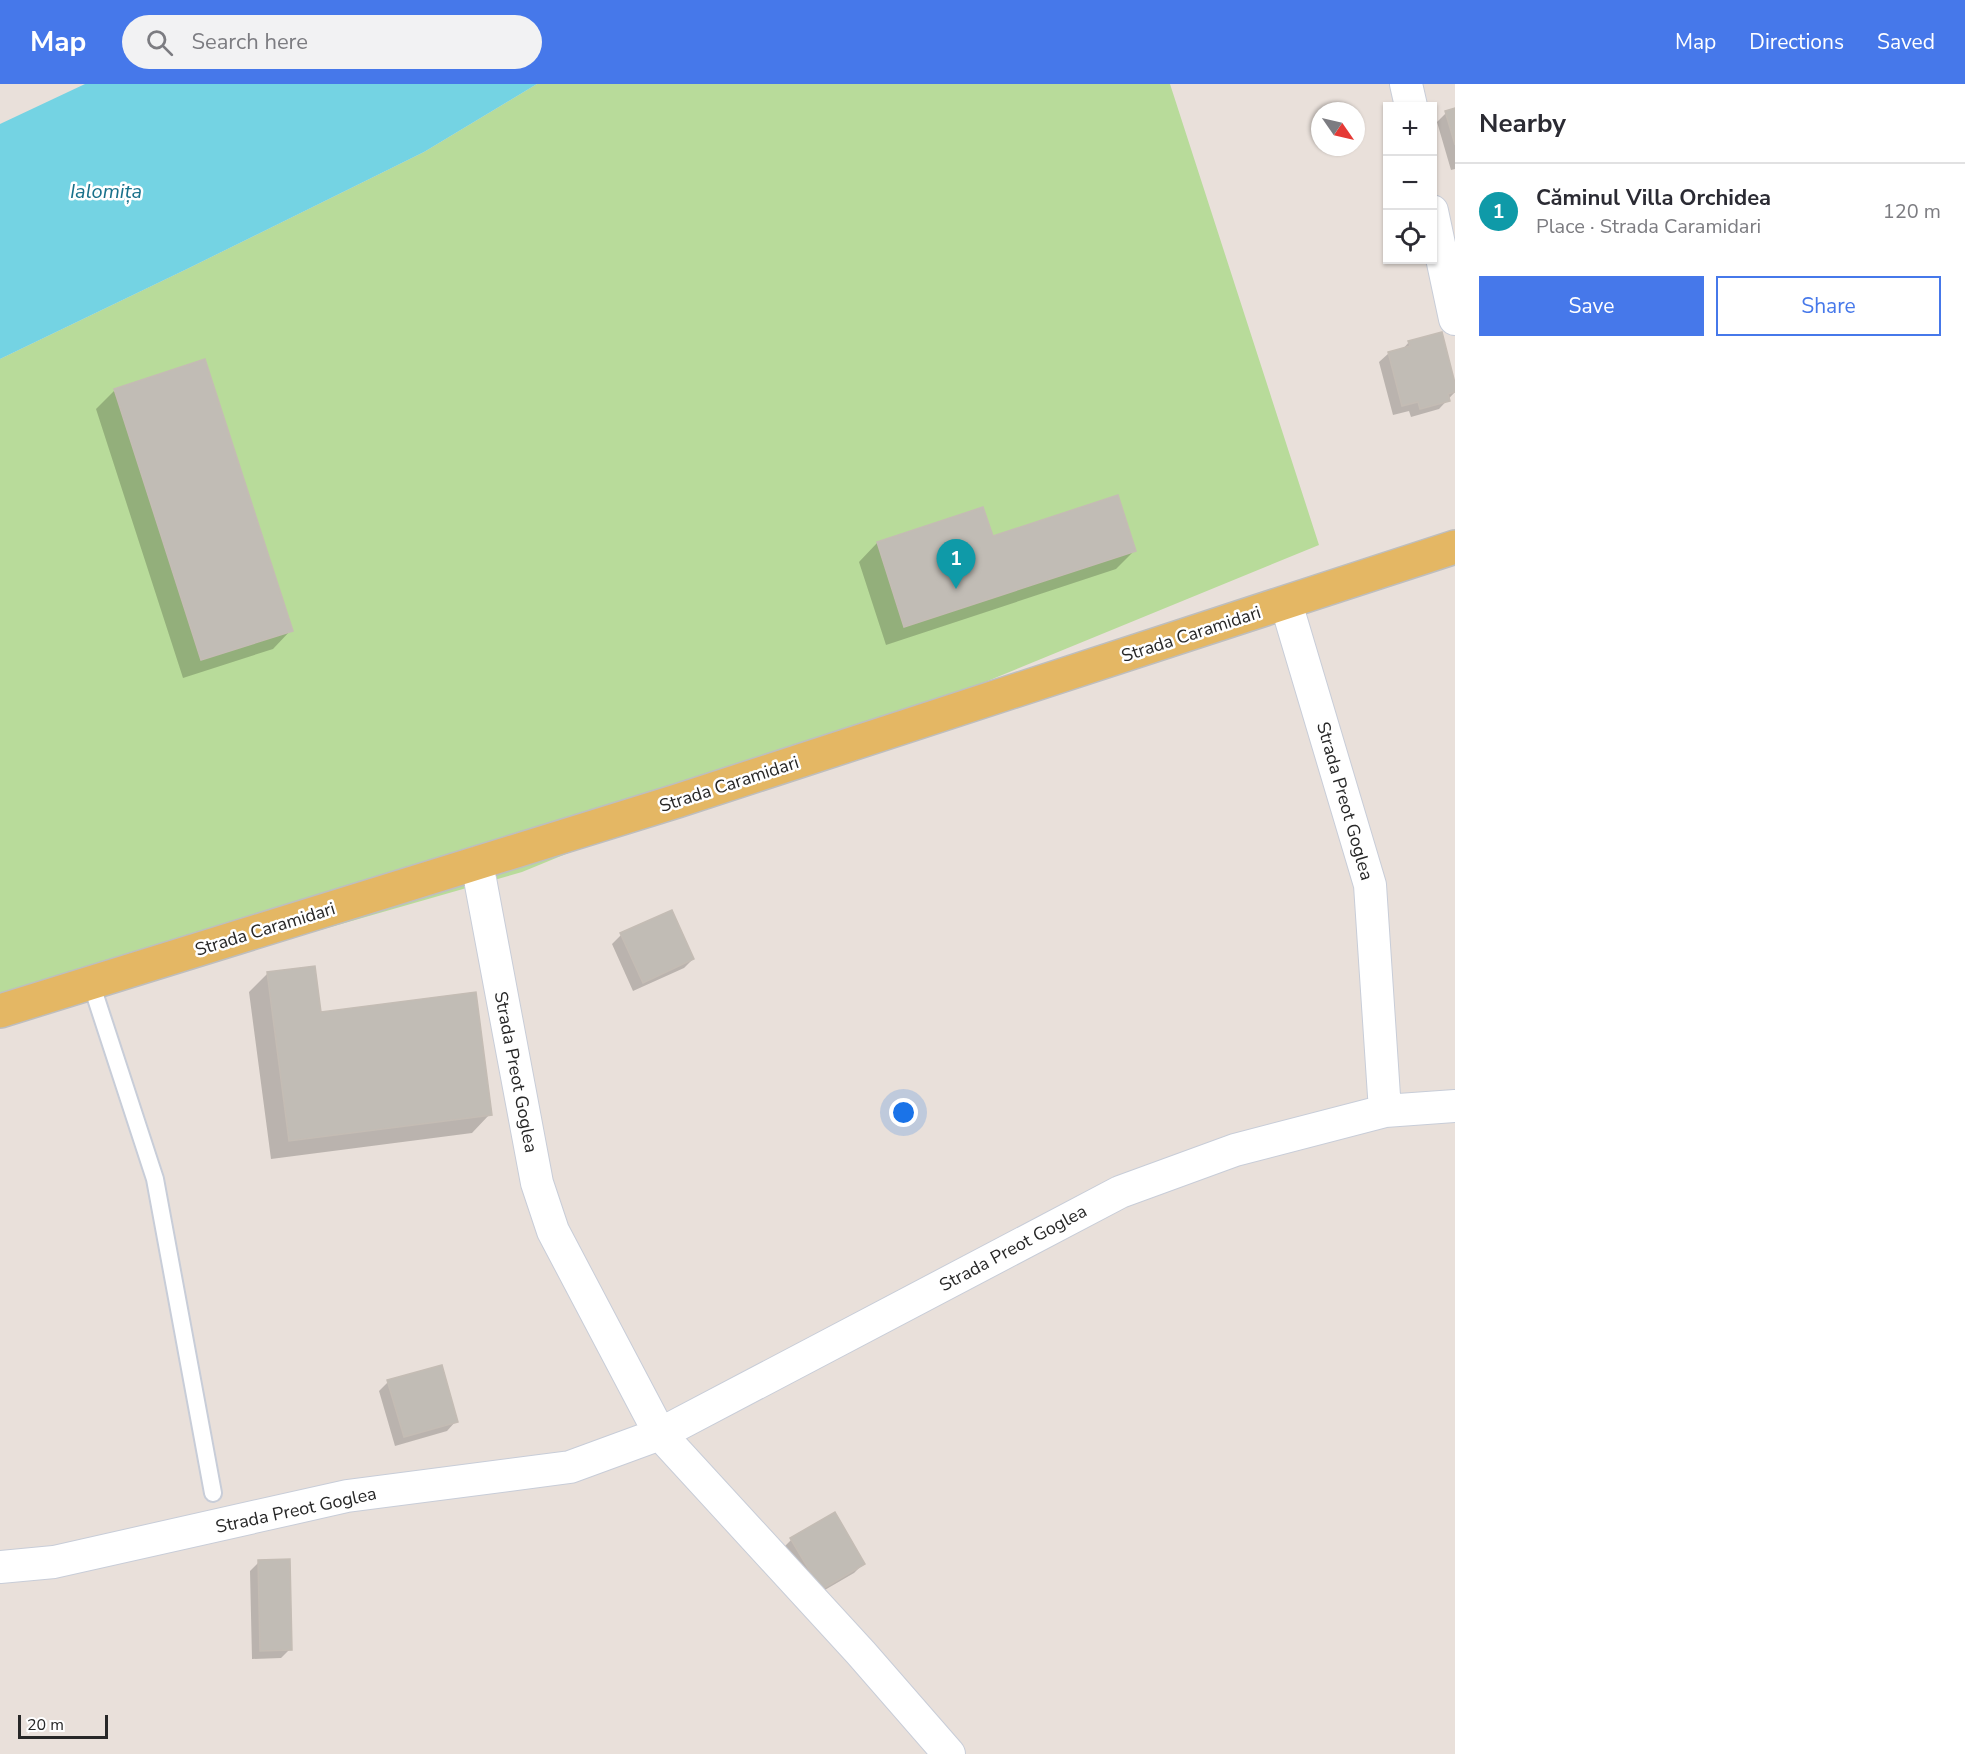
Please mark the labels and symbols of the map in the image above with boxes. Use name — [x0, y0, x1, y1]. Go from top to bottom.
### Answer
north arrow — [1311, 102, 1365, 156]
water label: Ialomița — [70, 178, 142, 205]
pin: 1 — [936, 540, 976, 589]
street label: Strada Caramidari — [1118, 600, 1264, 668]
street label: Strada Preot Goglea — [1311, 719, 1379, 883]
street label: Strada Caramidari — [656, 750, 802, 818]
street label: Strada Caramidari — [192, 896, 338, 962]
street label: Strada Preot Goglea — [489, 989, 543, 1155]
your location — [889, 1098, 918, 1127]
street label: Strada Preot Goglea — [935, 1199, 1091, 1297]
street label: Strada Preot Goglea — [213, 1481, 379, 1539]
scale bar — [18, 1712, 108, 1740]

